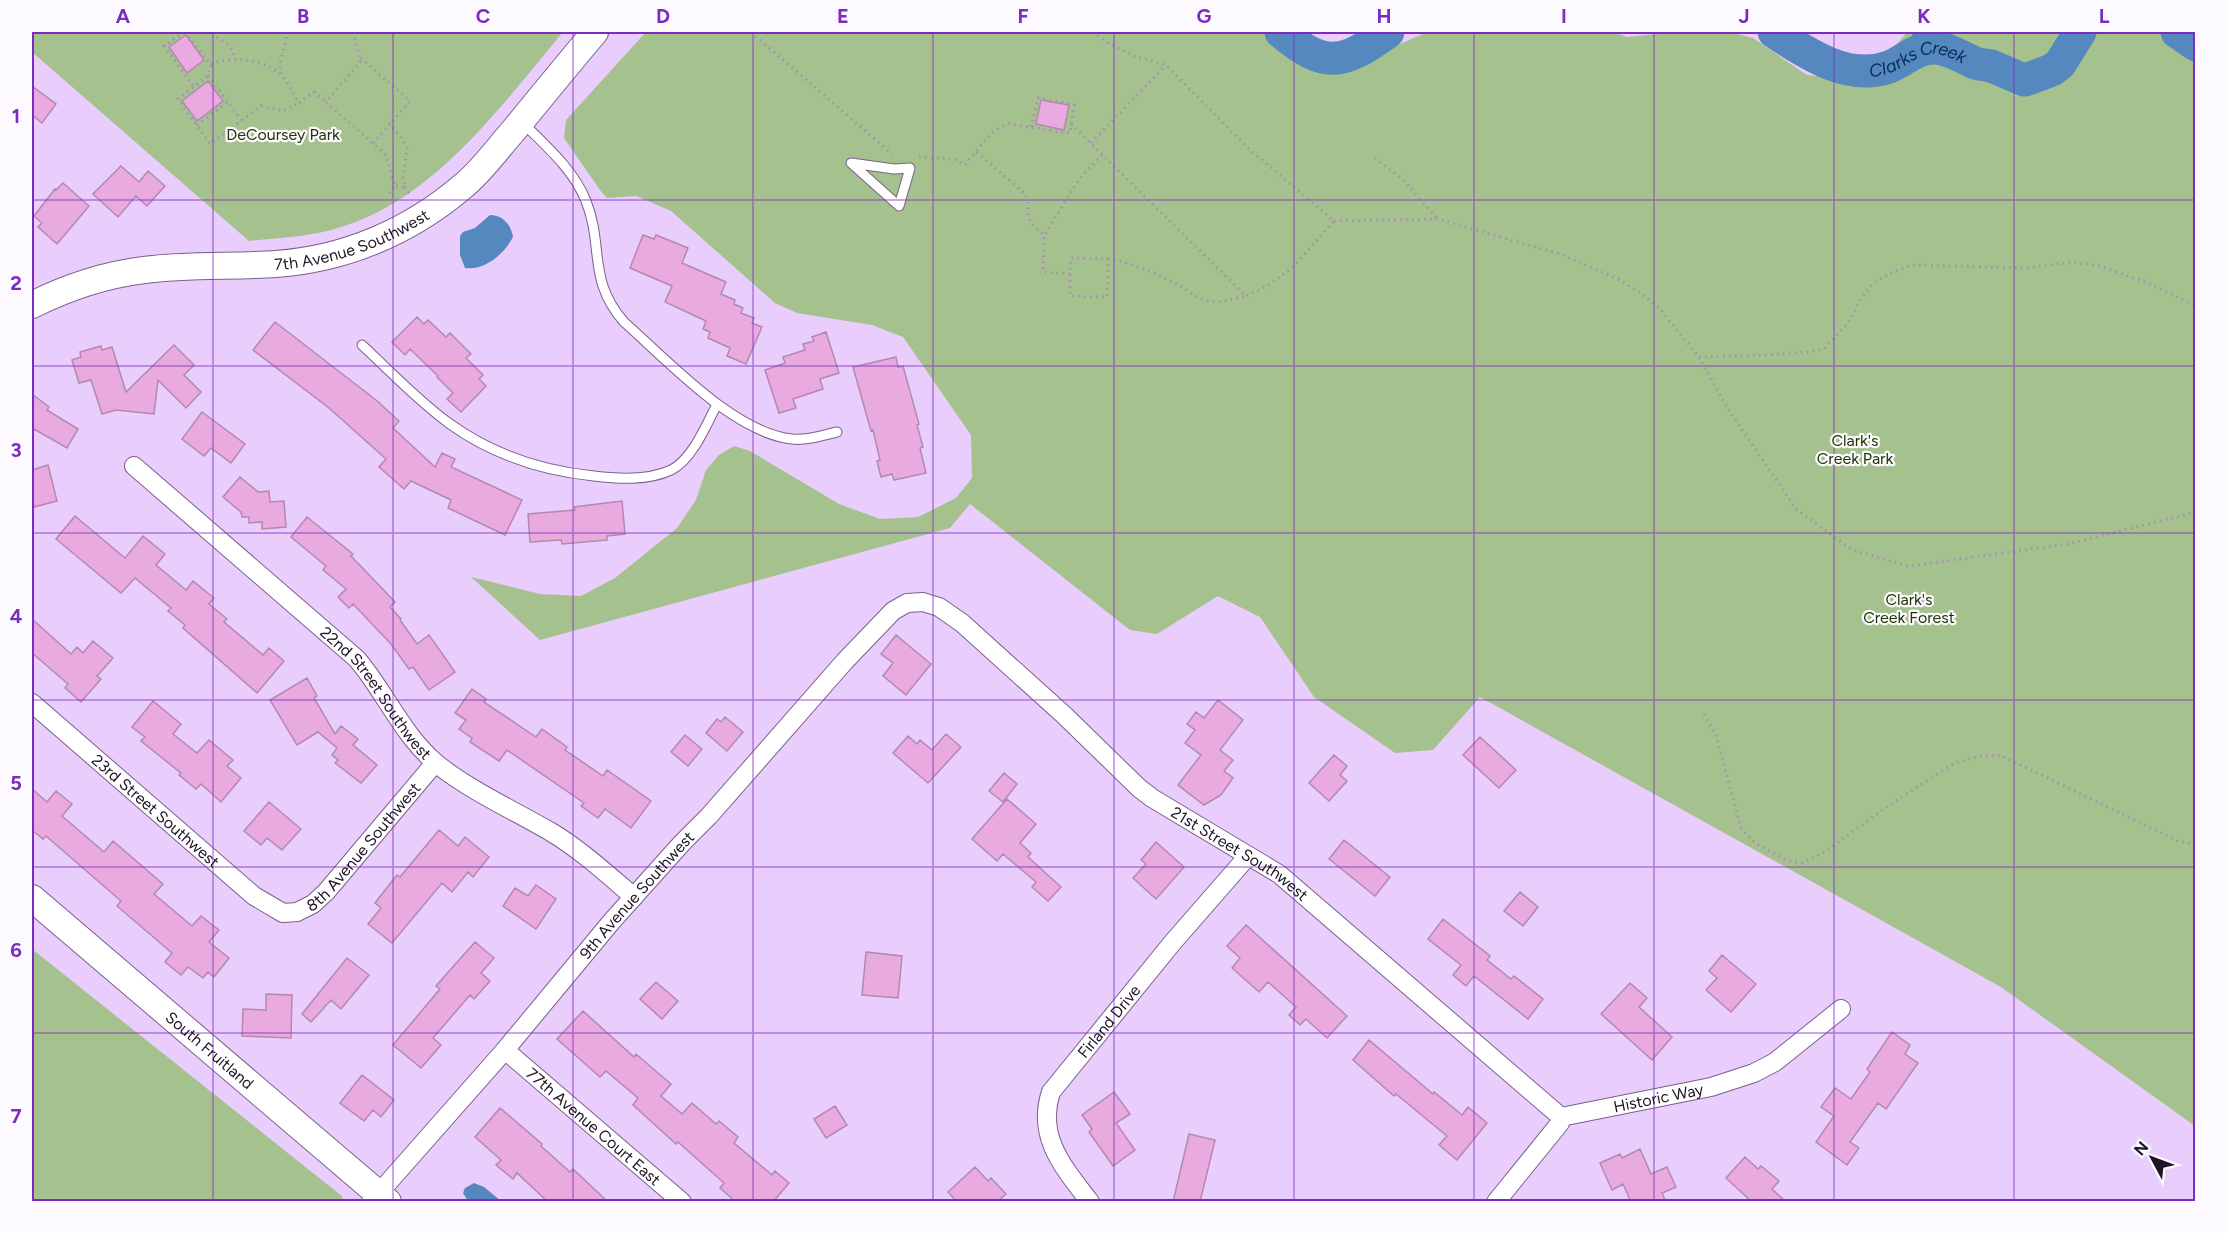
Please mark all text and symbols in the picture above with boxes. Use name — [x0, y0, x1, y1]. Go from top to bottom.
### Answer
text: A — [116, 4, 131, 28]
text: B — [297, 4, 309, 28]
text: C — [476, 4, 490, 28]
text: D — [656, 4, 670, 28]
text: E — [837, 4, 849, 28]
text: F — [1017, 4, 1029, 28]
text: G — [1197, 4, 1212, 28]
text: H — [1377, 4, 1392, 28]
text: I — [1561, 4, 1567, 28]
text: J — [1738, 4, 1750, 28]
text: K — [1917, 4, 1931, 28]
text: L — [2099, 4, 2110, 28]
water label: Clarks Creek — [1868, 37, 1971, 82]
text: 1 — [12, 104, 20, 128]
park label: DeCoursey Park — [226, 125, 340, 144]
street label: 7th Avenue Southwest — [274, 205, 433, 274]
text: 2 — [10, 271, 22, 295]
park label: Clark's Creek Park — [1817, 431, 1894, 468]
text: 3 — [10, 438, 22, 462]
park label: Clark's Creek Forest — [1863, 590, 1955, 627]
text: 4 — [10, 604, 23, 628]
street label: 22nd Street Southwest — [317, 622, 435, 763]
street label: 23rd Street Southwest — [88, 750, 223, 871]
text: 5 — [10, 771, 22, 795]
street label: 8th Avenue Southwest — [303, 778, 424, 915]
street label: 21st Street Southwest — [1168, 802, 1312, 904]
street label: 9th Avenue Southwest — [575, 827, 698, 963]
text: 6 — [10, 938, 22, 962]
street label: Firland Drive — [1073, 980, 1144, 1062]
street label: South Fruitland — [162, 1007, 258, 1093]
street label: 77th Avenue Court East — [523, 1063, 665, 1189]
street label: Historic Way — [1612, 1079, 1706, 1116]
text: 7 — [10, 1104, 22, 1128]
north arrow — [2122, 1128, 2182, 1188]
text: N — [2130, 1138, 2152, 1159]

